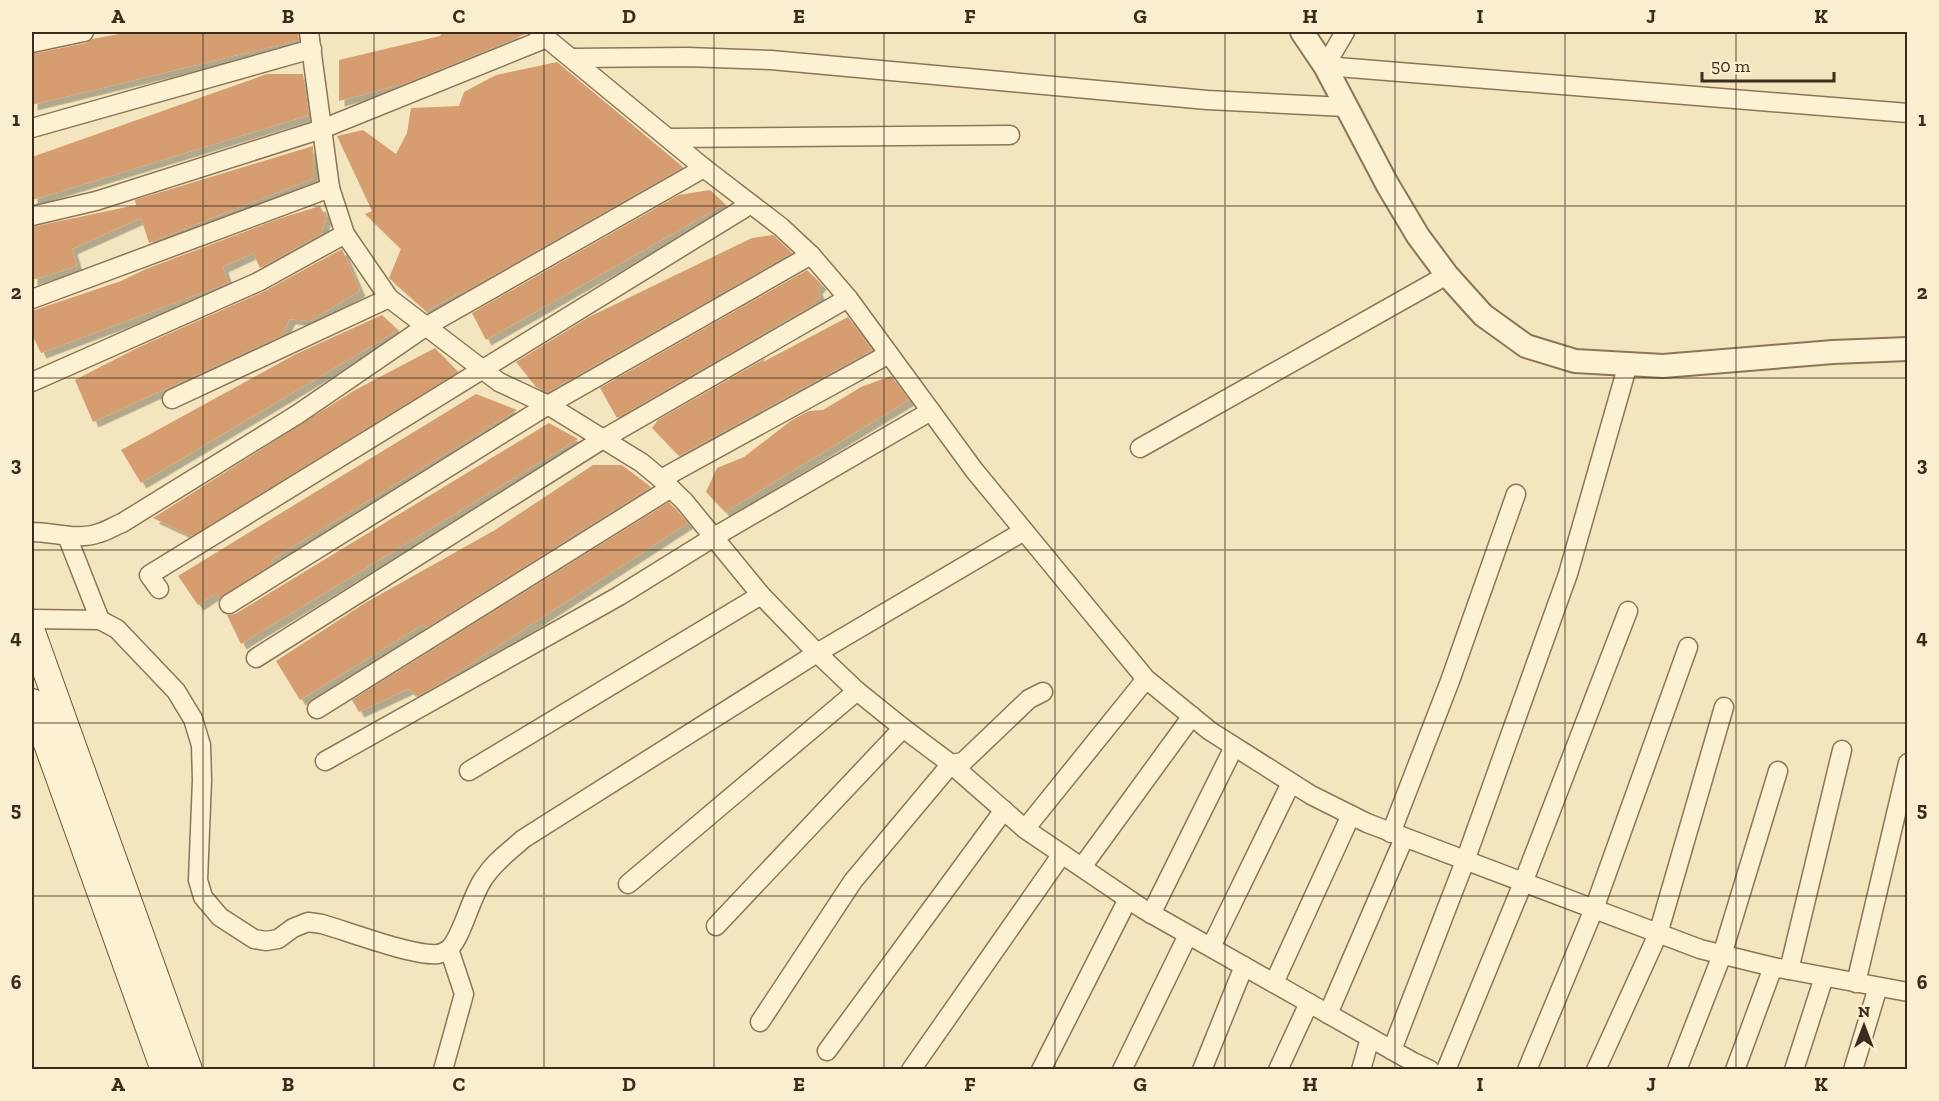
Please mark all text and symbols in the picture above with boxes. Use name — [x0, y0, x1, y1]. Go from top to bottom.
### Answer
text: A — [111, 4, 125, 28]
text: B — [282, 4, 294, 28]
text: C — [453, 4, 466, 28]
text: D — [622, 4, 636, 28]
text: E — [793, 4, 805, 28]
text: F — [964, 4, 976, 28]
text: G — [1133, 4, 1147, 28]
text: H — [1302, 4, 1318, 28]
text: I — [1476, 4, 1484, 28]
text: J — [1646, 4, 1656, 28]
text: K — [1814, 4, 1828, 28]
scale bar — [1702, 45, 1834, 83]
text: 50 m — [1711, 55, 1751, 77]
text: 1 — [12, 107, 20, 131]
text: 1 — [1918, 107, 1926, 131]
text: 2 — [11, 280, 22, 304]
text: 2 — [1917, 280, 1928, 304]
text: 3 — [11, 452, 22, 476]
text: 3 — [1917, 452, 1928, 476]
text: 4 — [10, 625, 22, 649]
text: 4 — [1916, 625, 1928, 649]
text: 5 — [11, 797, 21, 821]
text: 5 — [1917, 797, 1927, 821]
text: 6 — [11, 970, 22, 994]
text: 6 — [1917, 970, 1928, 994]
north arrow — [1834, 996, 1894, 1056]
text: N — [1858, 1002, 1870, 1021]
text: A — [111, 1072, 125, 1096]
text: B — [282, 1072, 294, 1096]
text: C — [453, 1072, 466, 1096]
text: D — [622, 1072, 636, 1096]
text: E — [793, 1072, 805, 1096]
text: F — [964, 1072, 976, 1096]
text: G — [1133, 1072, 1147, 1096]
text: H — [1302, 1072, 1318, 1096]
text: I — [1476, 1072, 1484, 1096]
text: J — [1646, 1072, 1656, 1096]
text: K — [1814, 1072, 1828, 1096]

